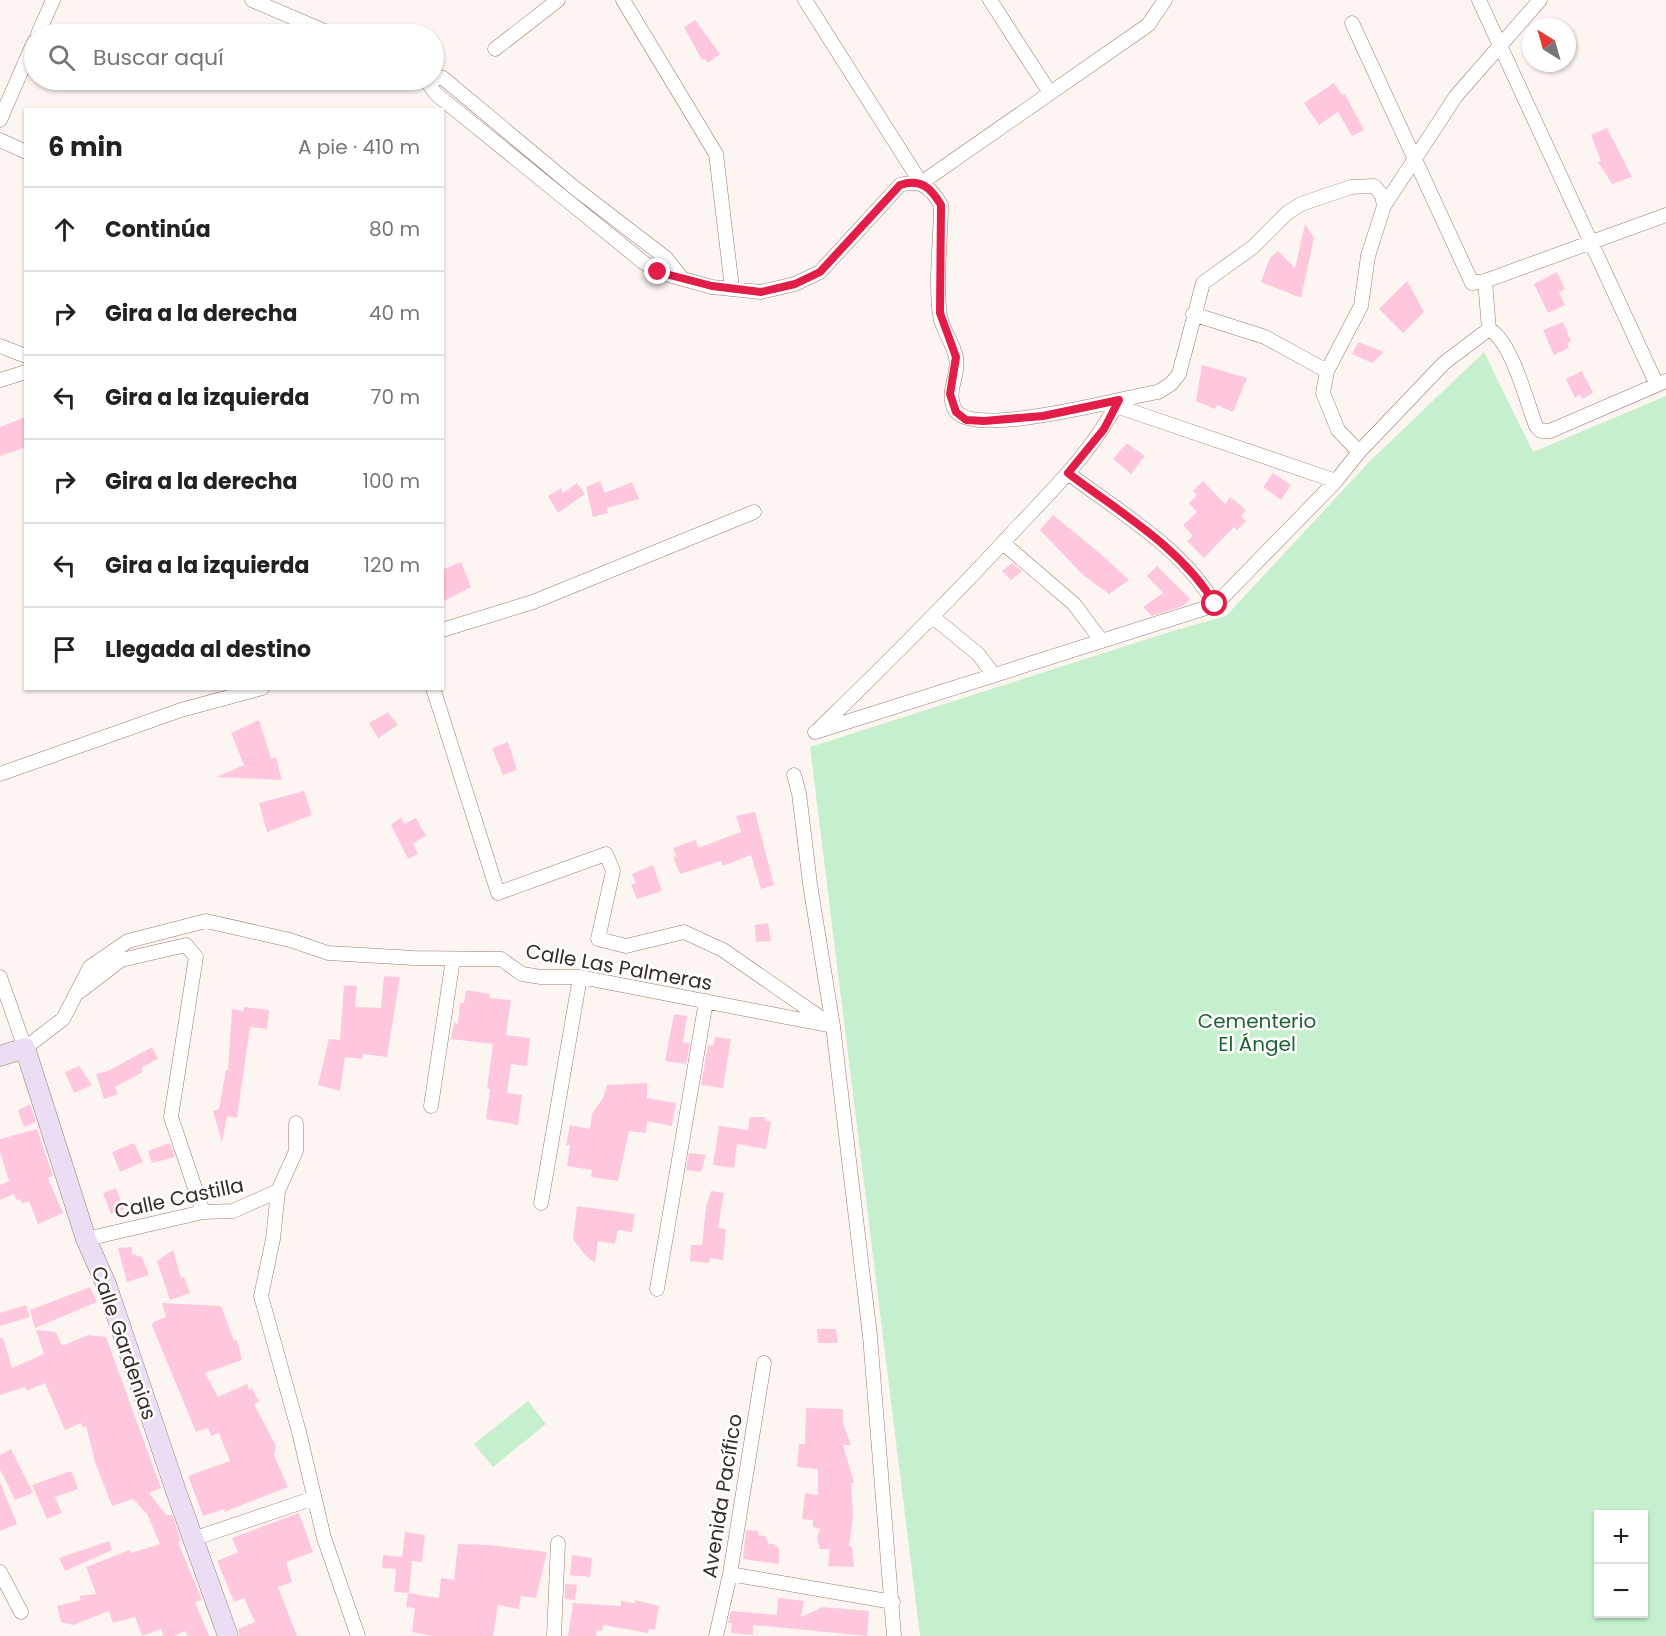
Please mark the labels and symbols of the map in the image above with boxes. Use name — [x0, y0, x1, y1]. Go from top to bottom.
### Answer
north arrow — [1522, 18, 1576, 72]
route end — [644, 258, 670, 284]
route start — [1201, 590, 1227, 616]
street label: Calle Las Palmeras — [524, 937, 714, 997]
park label: Cementerio El Ángel — [1198, 1007, 1316, 1058]
street label: Calle Castilla — [112, 1171, 246, 1225]
street label: Calle Gardenias — [85, 1262, 163, 1424]
street label: Avenida Pacífico — [695, 1412, 749, 1580]

